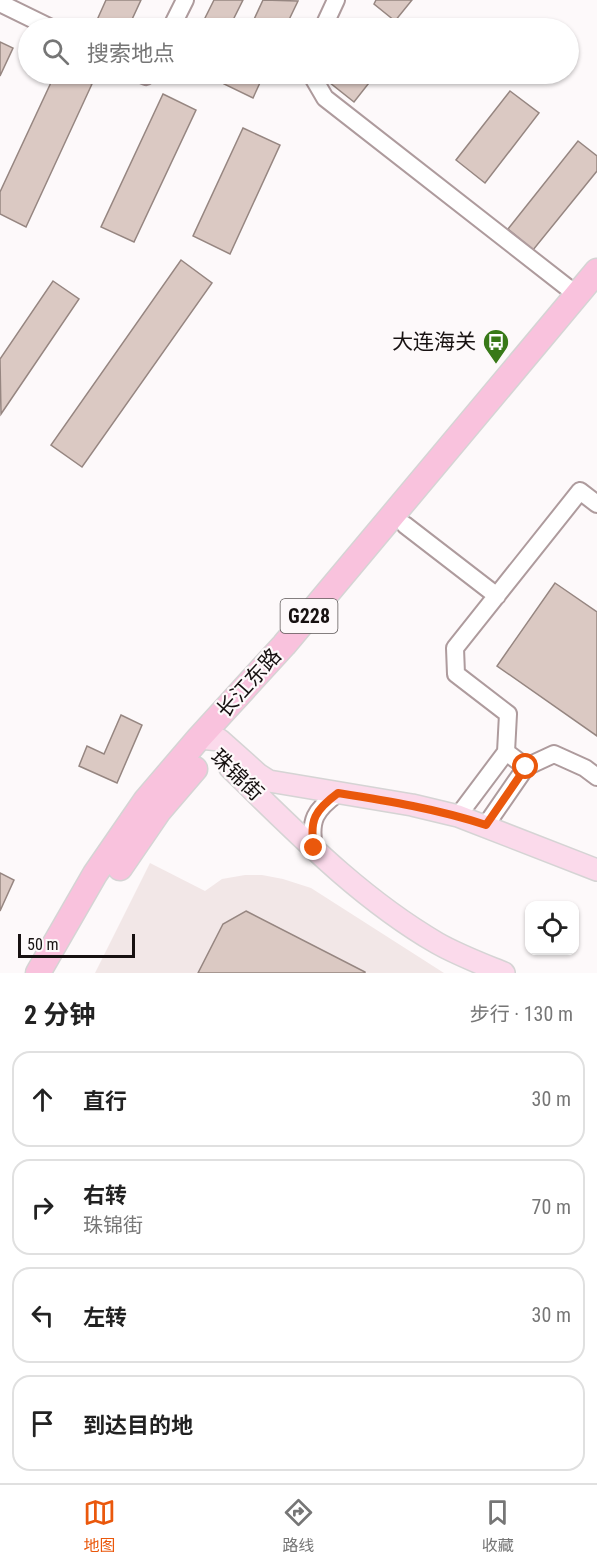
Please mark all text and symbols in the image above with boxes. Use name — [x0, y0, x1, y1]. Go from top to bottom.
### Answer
search box — [18, 18, 579, 84]
icon: search — [39, 35, 72, 68]
text: 搜索地点 — [87, 41, 175, 66]
bus stop icon: 大连海关 — [481, 327, 511, 365]
place label: 大连海关 — [392, 330, 476, 354]
road number: G228 — [280, 599, 338, 633]
street label: 长江东路 — [212, 644, 286, 722]
street label: 珠锦街 — [206, 744, 268, 806]
route start — [512, 753, 538, 779]
route end — [300, 834, 326, 860]
map controls — [525, 901, 579, 955]
button: locate — [525, 901, 579, 955]
scale bar — [18, 931, 135, 959]
text: 50 m — [27, 935, 59, 954]
text: 2 分钟 — [24, 1000, 95, 1030]
text: 步行 · 130 m — [470, 1002, 573, 1026]
icon: ahead — [26, 1083, 59, 1116]
text: 30 m — [532, 1087, 571, 1111]
text: 直行 — [83, 1089, 127, 1114]
text: 右转 — [83, 1183, 127, 1208]
icon: right — [26, 1191, 59, 1224]
text: 70 m — [532, 1195, 571, 1219]
text: 珠锦街 — [83, 1213, 143, 1237]
icon: left — [26, 1299, 59, 1332]
text: 30 m — [532, 1303, 571, 1327]
text: 左转 — [83, 1305, 127, 1330]
icon: arrive — [26, 1407, 59, 1440]
text: 到达目的地 — [83, 1413, 193, 1438]
tab: 地图 — [83, 1496, 116, 1556]
tab: 路线 — [282, 1496, 315, 1556]
tab: 收藏 — [481, 1496, 514, 1556]

